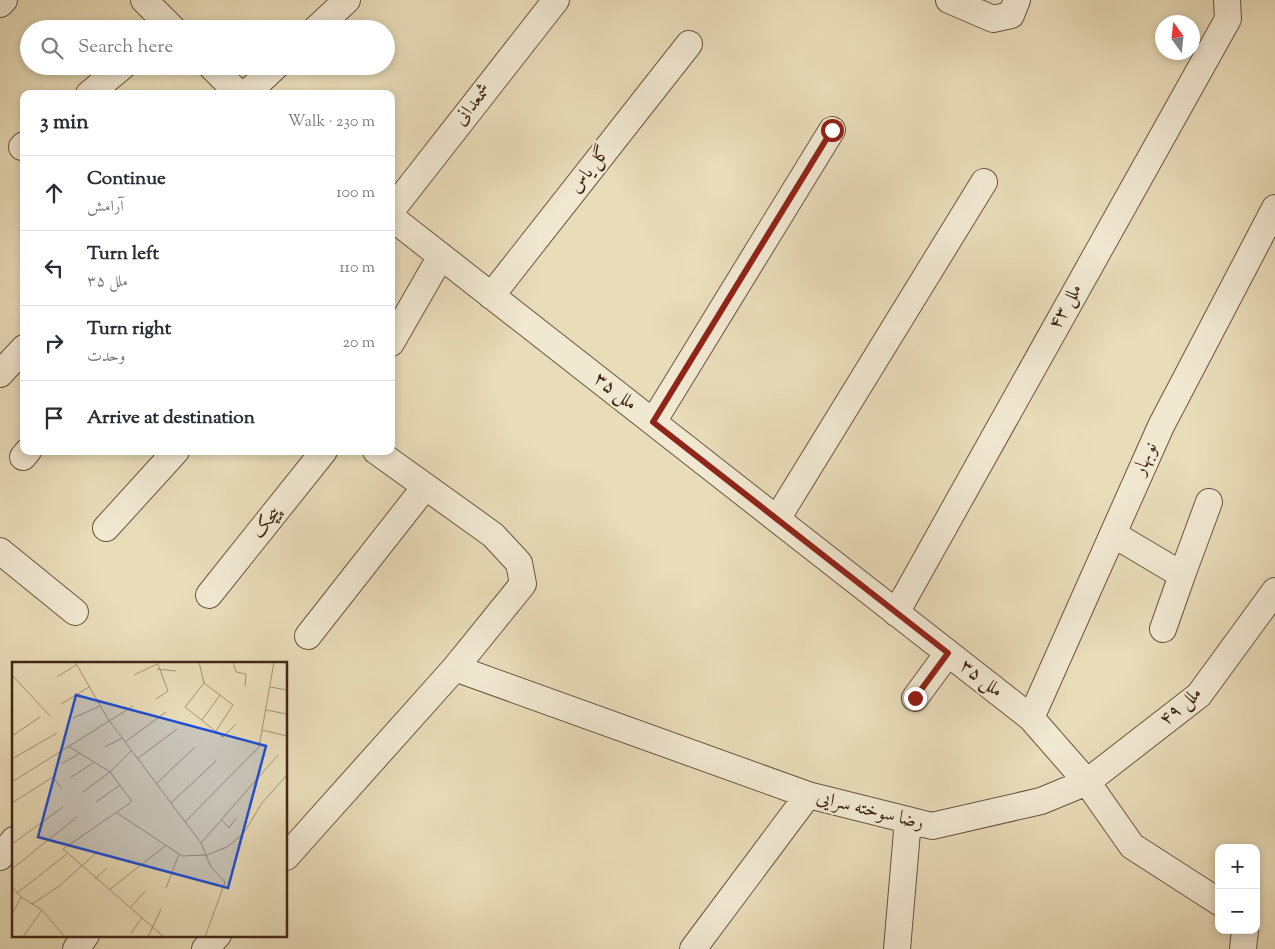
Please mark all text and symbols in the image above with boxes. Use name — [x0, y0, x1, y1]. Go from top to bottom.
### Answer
north arrow — [1155, 15, 1200, 60]
search box — [20, 20, 395, 75]
icon: search — [38, 34, 66, 62]
text: Search here — [78, 34, 173, 61]
street label: شمعدانی — [448, 78, 498, 132]
text: 3 min — [40, 108, 89, 138]
text: Walk · 230 m — [288, 111, 375, 134]
route start — [821, 119, 844, 142]
street label: گل یاس — [563, 141, 617, 199]
text: Continue — [87, 166, 166, 193]
icon: ahead — [40, 179, 68, 207]
text: 100 m — [336, 182, 375, 205]
text: آرامش — [87, 196, 124, 219]
text: Turn left — [87, 241, 159, 268]
icon: left — [40, 254, 68, 282]
text: 110 m — [339, 257, 375, 280]
text: ملل ۳۵ — [87, 271, 128, 294]
street label: ملل ۴۳ — [1042, 279, 1090, 335]
text: Turn right — [87, 316, 171, 343]
icon: right — [40, 329, 68, 357]
text: 20 m — [342, 332, 375, 355]
text: وحدت — [87, 346, 125, 369]
street label: ملل ۳۵ — [587, 366, 643, 418]
icon: arrive — [40, 404, 68, 432]
text: Arrive at destination — [87, 405, 255, 432]
street label: نوبهار — [1126, 438, 1165, 482]
street label: پیچک — [246, 500, 290, 545]
street label: ملل ۳۵ — [953, 653, 1009, 705]
inset map — [12, 662, 288, 936]
street label: ملل ۴۹ — [1154, 681, 1208, 733]
route end — [904, 687, 927, 710]
street label: رضا سوخته سرایی — [813, 785, 927, 837]
map controls — [1215, 844, 1260, 934]
button: + — [1215, 844, 1260, 889]
button: − — [1215, 889, 1260, 934]

